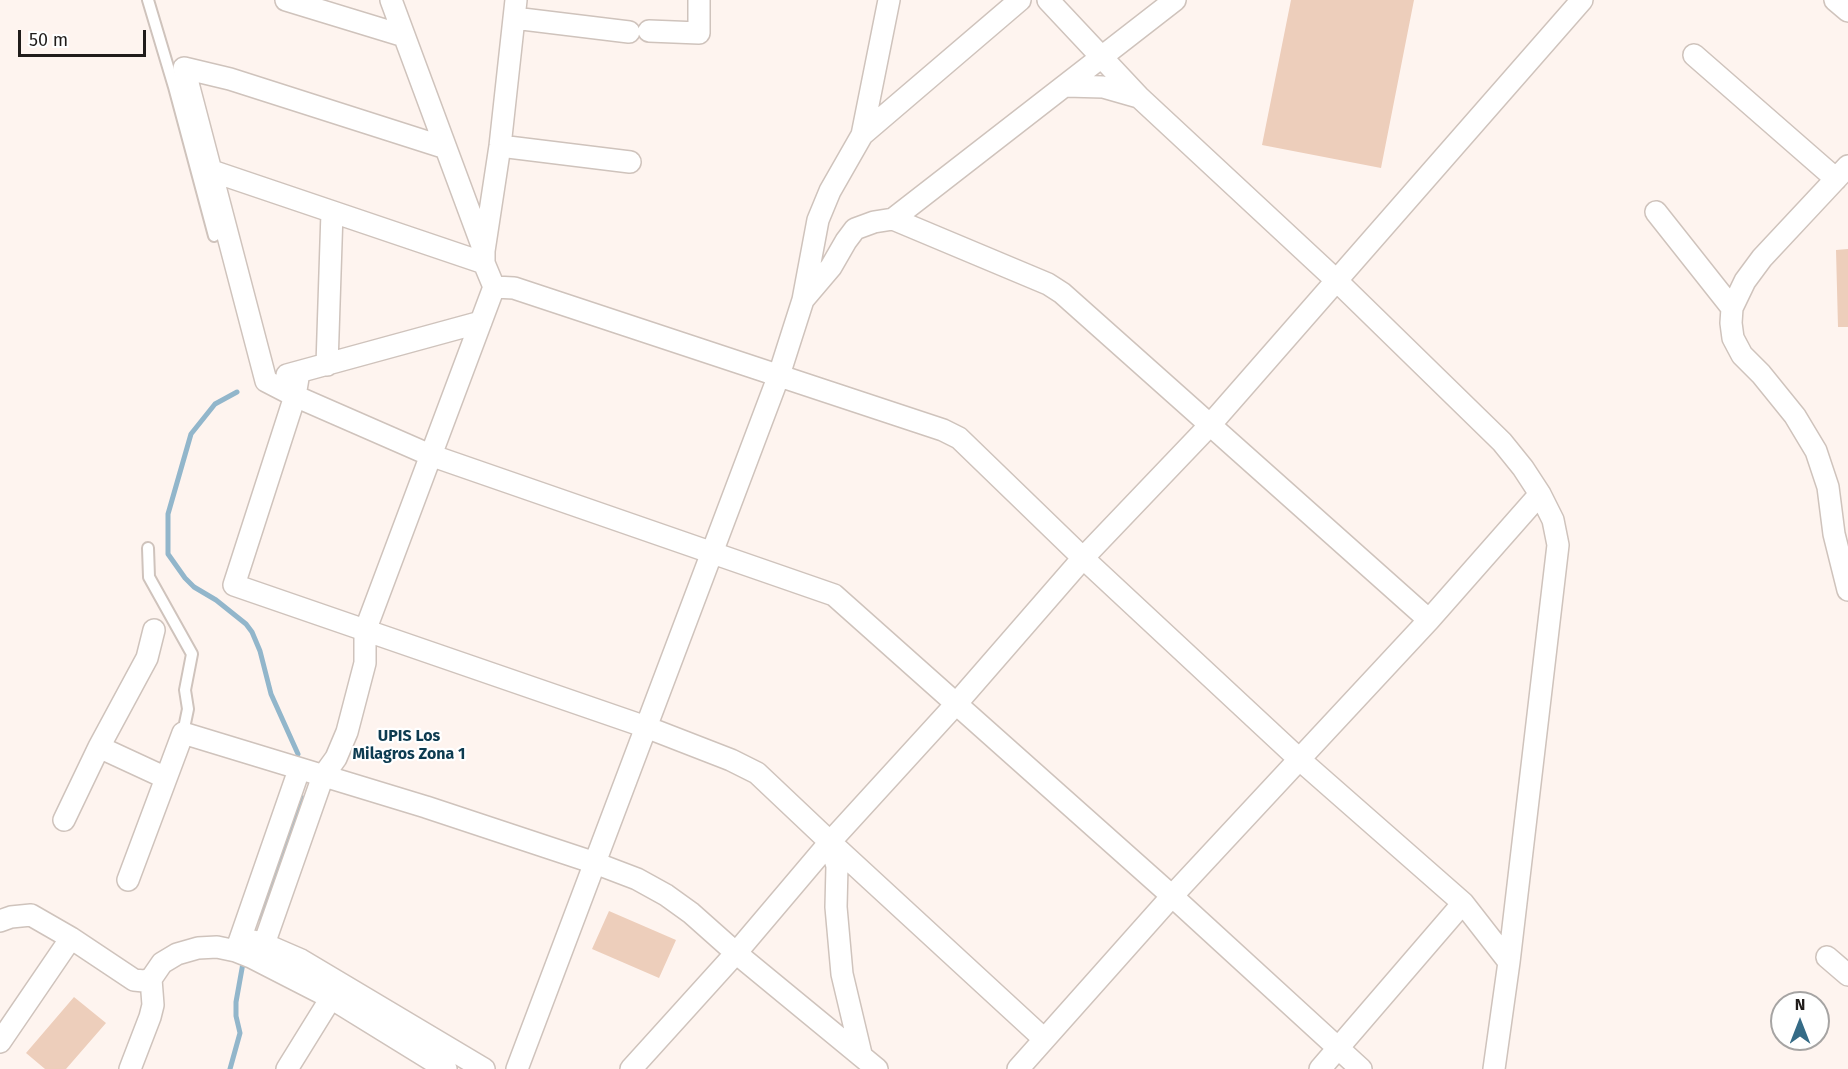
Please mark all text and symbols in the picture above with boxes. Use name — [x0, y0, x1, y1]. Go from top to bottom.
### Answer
scale bar — [21, 18, 148, 56]
text: 50 m — [29, 29, 68, 51]
district label: UPIS Los Milagros Zona 1 — [353, 727, 465, 765]
north arrow — [1770, 991, 1830, 1051]
text: N — [1795, 995, 1805, 1014]

